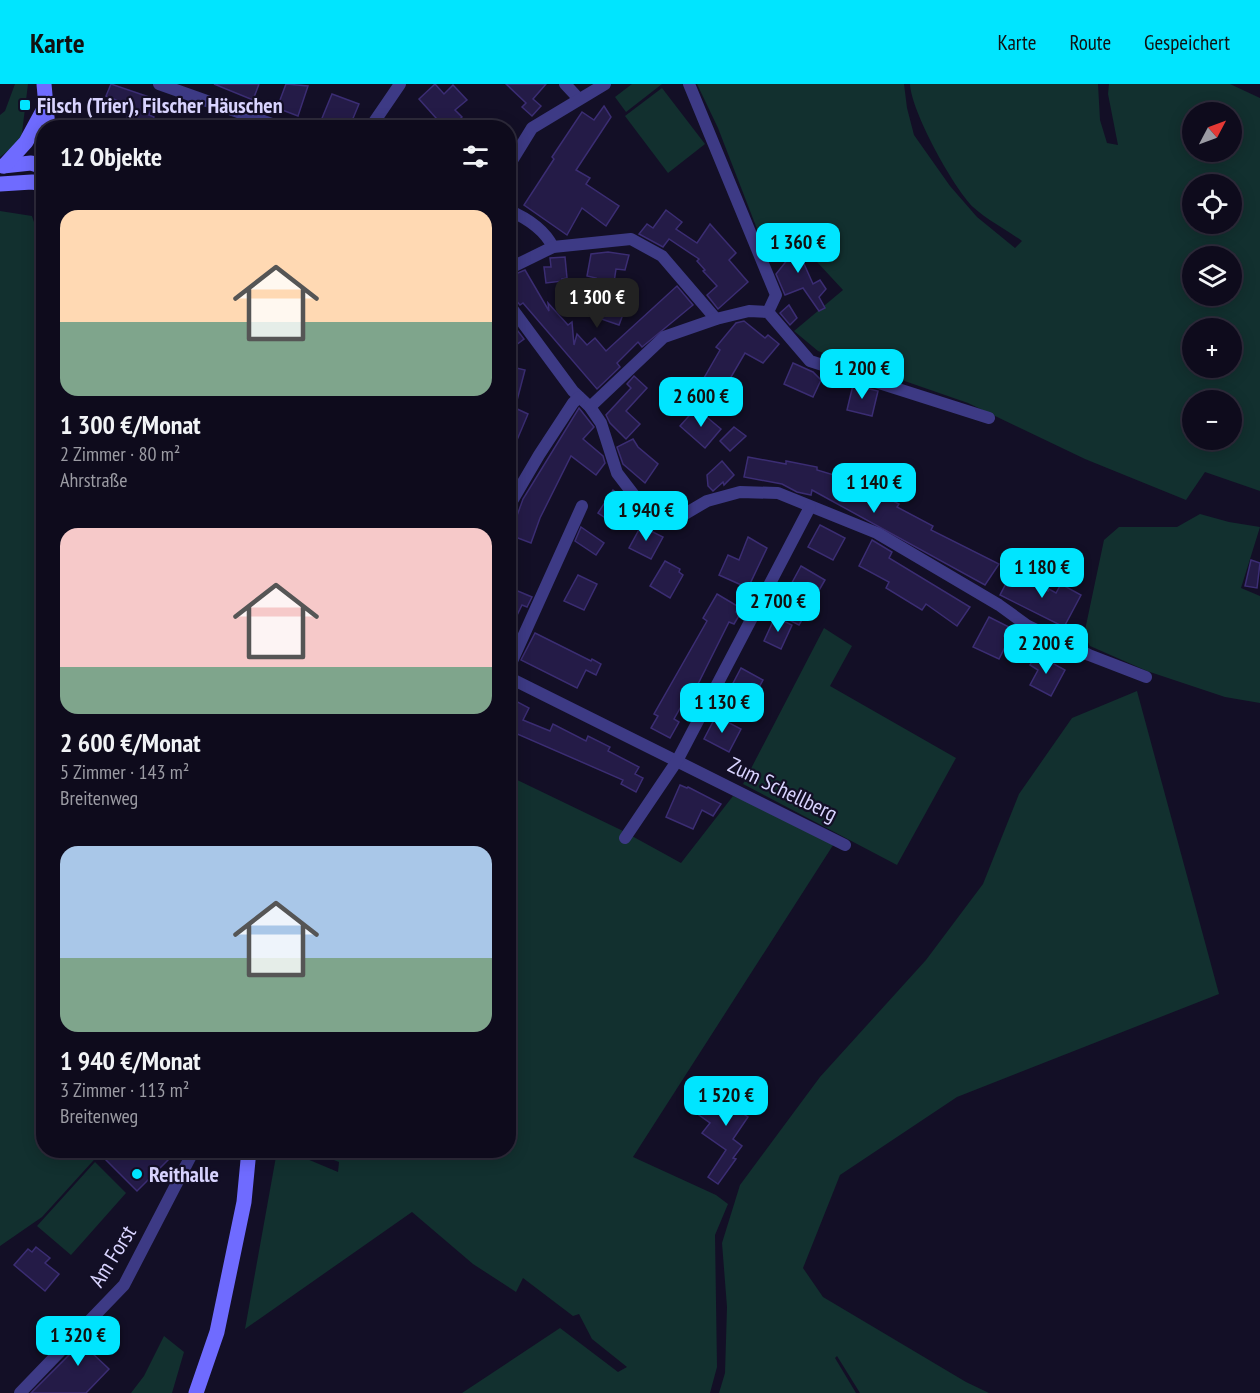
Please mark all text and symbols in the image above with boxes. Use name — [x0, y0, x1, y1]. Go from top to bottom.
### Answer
text: Karte — [30, 24, 85, 61]
text: Karte — [998, 29, 1036, 56]
text: Route — [1069, 29, 1111, 56]
text: Gespeichert — [1144, 29, 1230, 56]
place label: Filsch (Trier), Filscher Häuschen — [37, 91, 283, 119]
marker: Filsch (Trier), Filscher Häuschen — [18, 98, 32, 112]
north arrow — [1182, 102, 1242, 162]
map controls — [1182, 102, 1242, 450]
text: 12 Objekte — [60, 140, 162, 173]
icon: filters — [459, 140, 492, 173]
button: locate — [1182, 174, 1242, 234]
pin: 1 360 € — [743, 223, 853, 274]
text: 1 360 € — [770, 229, 826, 255]
button: layers — [1182, 246, 1242, 306]
icon: home — [222, 249, 330, 357]
pin: 1 300 € — [542, 278, 652, 329]
text: 1 300 € — [569, 284, 625, 310]
button: + — [1182, 318, 1242, 378]
pin: 1 200 € — [807, 349, 917, 400]
text: 1 200 € — [834, 355, 890, 381]
pin: 2 600 € — [646, 377, 756, 428]
text: 2 600 € — [673, 383, 729, 409]
button: − — [1182, 390, 1242, 450]
text: 1 300 €/Monat — [60, 408, 201, 441]
text: 2 Zimmer · 80 m² — [60, 441, 180, 467]
pin: 1 140 € — [819, 463, 929, 514]
text: Ahrstraße — [60, 467, 128, 493]
text: 1 140 € — [846, 469, 902, 495]
pin: 1 940 € — [591, 491, 701, 542]
text: 1 940 € — [618, 497, 674, 523]
pin: 1 180 € — [987, 548, 1097, 599]
text: 1 180 € — [1014, 554, 1070, 580]
icon: home — [222, 567, 330, 675]
pin: 2 700 € — [723, 582, 833, 633]
text: 2 700 € — [750, 588, 806, 614]
pin: 2 200 € — [991, 624, 1101, 675]
text: 2 200 € — [1018, 630, 1074, 656]
pin: 1 130 € — [667, 683, 777, 734]
text: 1 130 € — [694, 689, 750, 715]
text: 2 600 €/Monat — [60, 726, 201, 759]
street label: Zum Schellberg — [724, 750, 842, 828]
text: 5 Zimmer · 143 m² — [60, 759, 189, 785]
text: Breitenweg — [60, 785, 138, 811]
icon: home — [222, 885, 330, 993]
text: 1 940 €/Monat — [60, 1044, 201, 1077]
pin: 1 520 € — [671, 1076, 781, 1127]
text: 3 Zimmer · 113 m² — [60, 1077, 189, 1103]
text: 1 520 € — [698, 1082, 754, 1108]
text: Breitenweg — [60, 1103, 138, 1129]
place label: Reithalle — [149, 1160, 219, 1188]
marker: Reithalle — [130, 1167, 144, 1181]
street label: Am Forst — [82, 1220, 142, 1292]
pin: 1 320 € — [23, 1316, 133, 1367]
text: 1 320 € — [50, 1322, 106, 1348]

